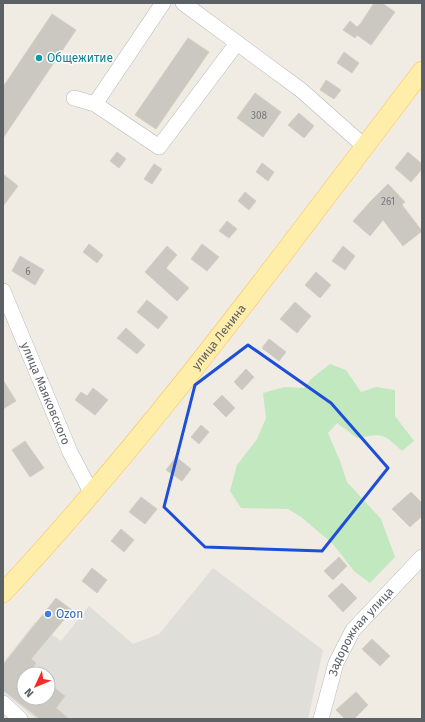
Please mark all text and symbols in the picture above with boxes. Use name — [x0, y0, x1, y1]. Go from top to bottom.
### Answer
place label: Общежитие — [47, 51, 113, 65]
marker: Общежитие — [34, 53, 44, 63]
house number: 308 — [251, 110, 268, 122]
house number: 261 — [381, 196, 395, 208]
house number: 6 — [25, 266, 31, 278]
street label: улица Ленина — [189, 302, 249, 373]
street label: улица Маяковского — [18, 340, 73, 447]
street label: Задорожная улица — [326, 585, 397, 677]
place label: Ozon — [56, 607, 83, 621]
marker: Ozon — [43, 609, 53, 619]
north arrow — [16, 666, 56, 706]
text: N — [22, 685, 36, 700]

